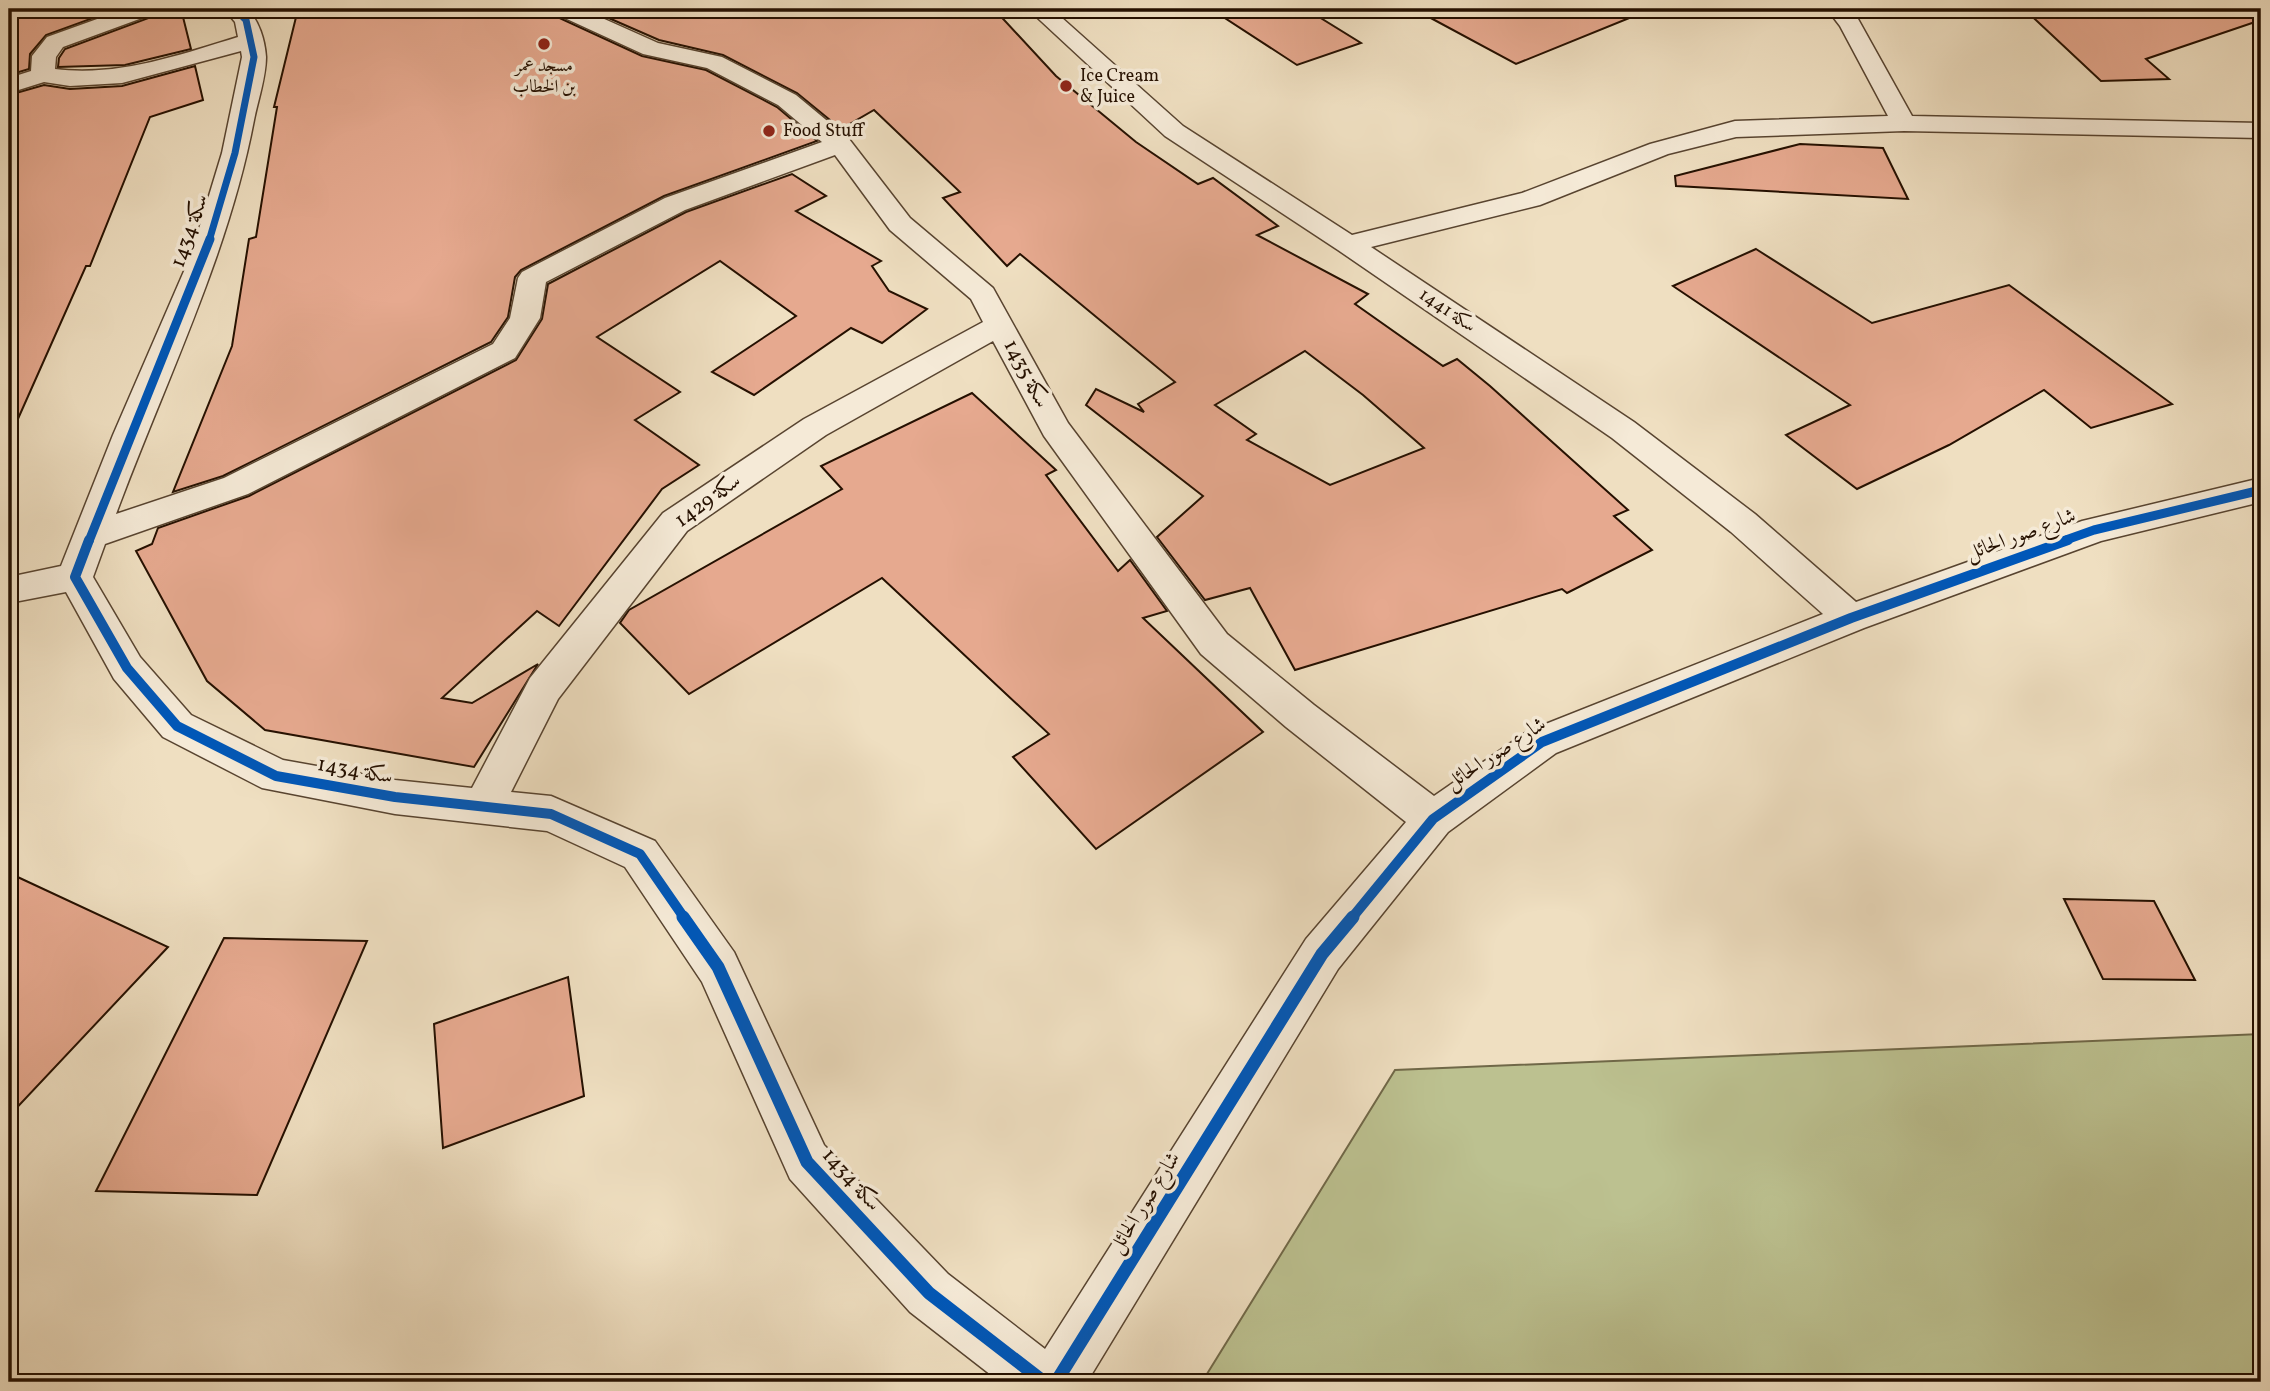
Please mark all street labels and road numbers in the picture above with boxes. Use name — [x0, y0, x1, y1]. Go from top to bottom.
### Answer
street label: سكة 1434 — [164, 190, 216, 272]
street label: سكة 1441 — [1414, 283, 1480, 339]
street label: سكة 1435 — [996, 335, 1056, 413]
street label: سكة 1429 — [669, 467, 747, 535]
street label: شارع صور الحائل — [1962, 502, 2081, 570]
street label: شارع صور الحائل — [1440, 710, 1553, 799]
street label: سكة 1434 — [315, 750, 395, 792]
street label: سكة 1434 — [815, 1142, 887, 1218]
street label: شارع صور الحائل — [1102, 1146, 1190, 1261]

